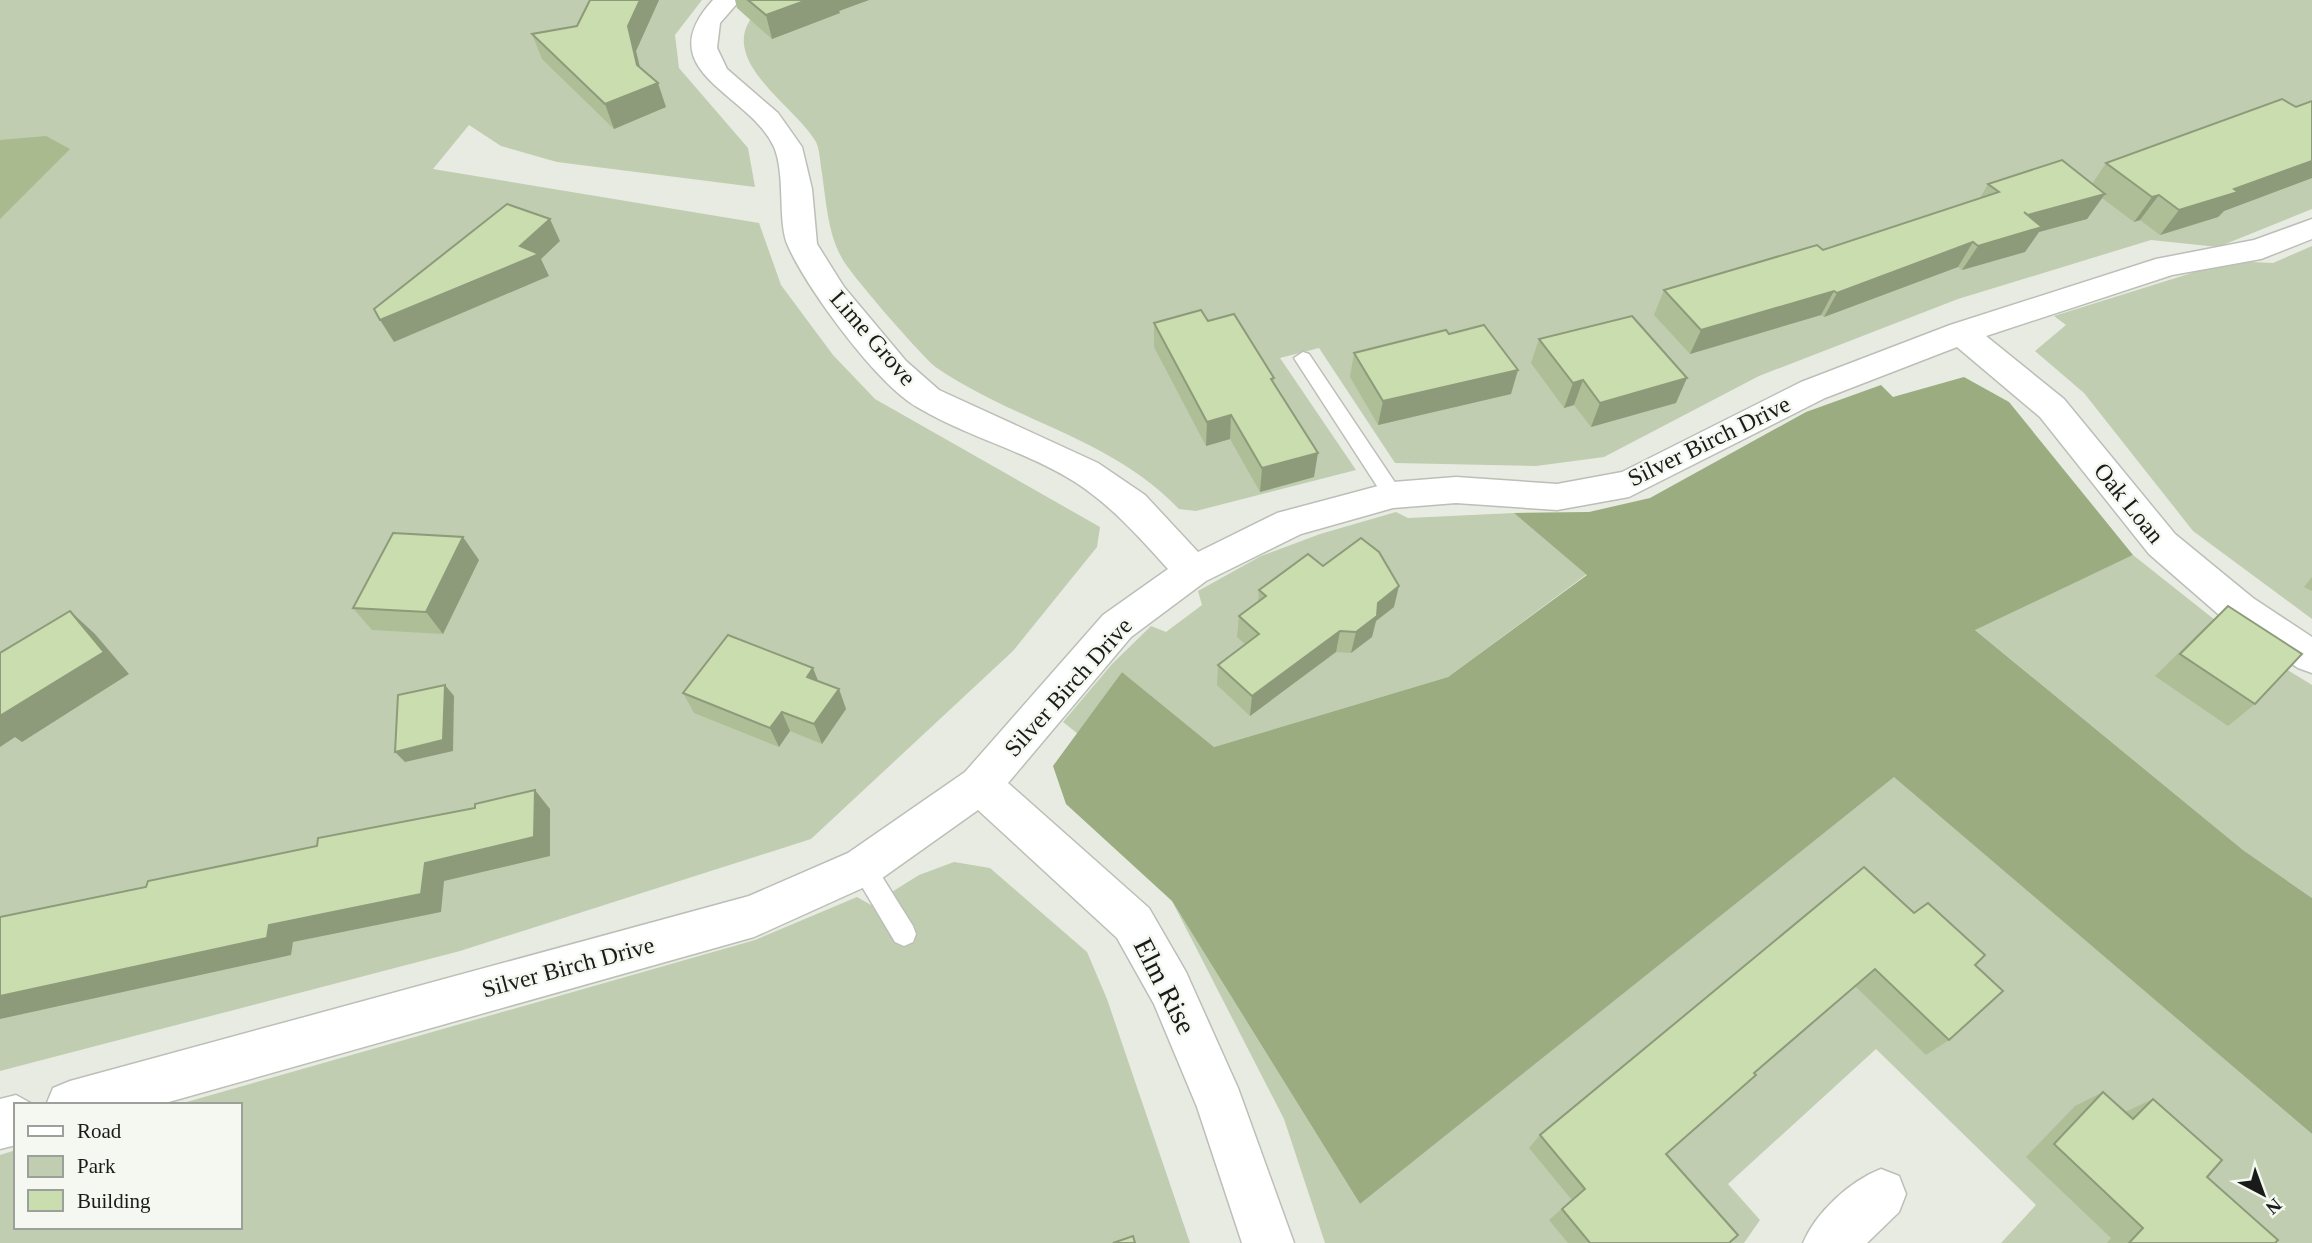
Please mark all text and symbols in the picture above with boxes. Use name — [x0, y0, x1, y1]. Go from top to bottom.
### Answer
street label: Lime Grove — [825, 285, 921, 391]
street label: Silver Birch Drive — [1624, 390, 1794, 492]
street label: Oak Loan — [2089, 458, 2169, 548]
street label: Silver Birch Drive — [999, 612, 1137, 762]
street label: Silver Birch Drive — [479, 931, 657, 1003]
street label: Elm Rise — [1128, 933, 1202, 1039]
legend — [14, 1103, 242, 1229]
text: Road — [77, 1119, 122, 1143]
text: Park — [77, 1154, 116, 1178]
north arrow — [2228, 1159, 2298, 1229]
text: Building — [77, 1189, 151, 1213]
text: N — [2262, 1194, 2286, 1219]

